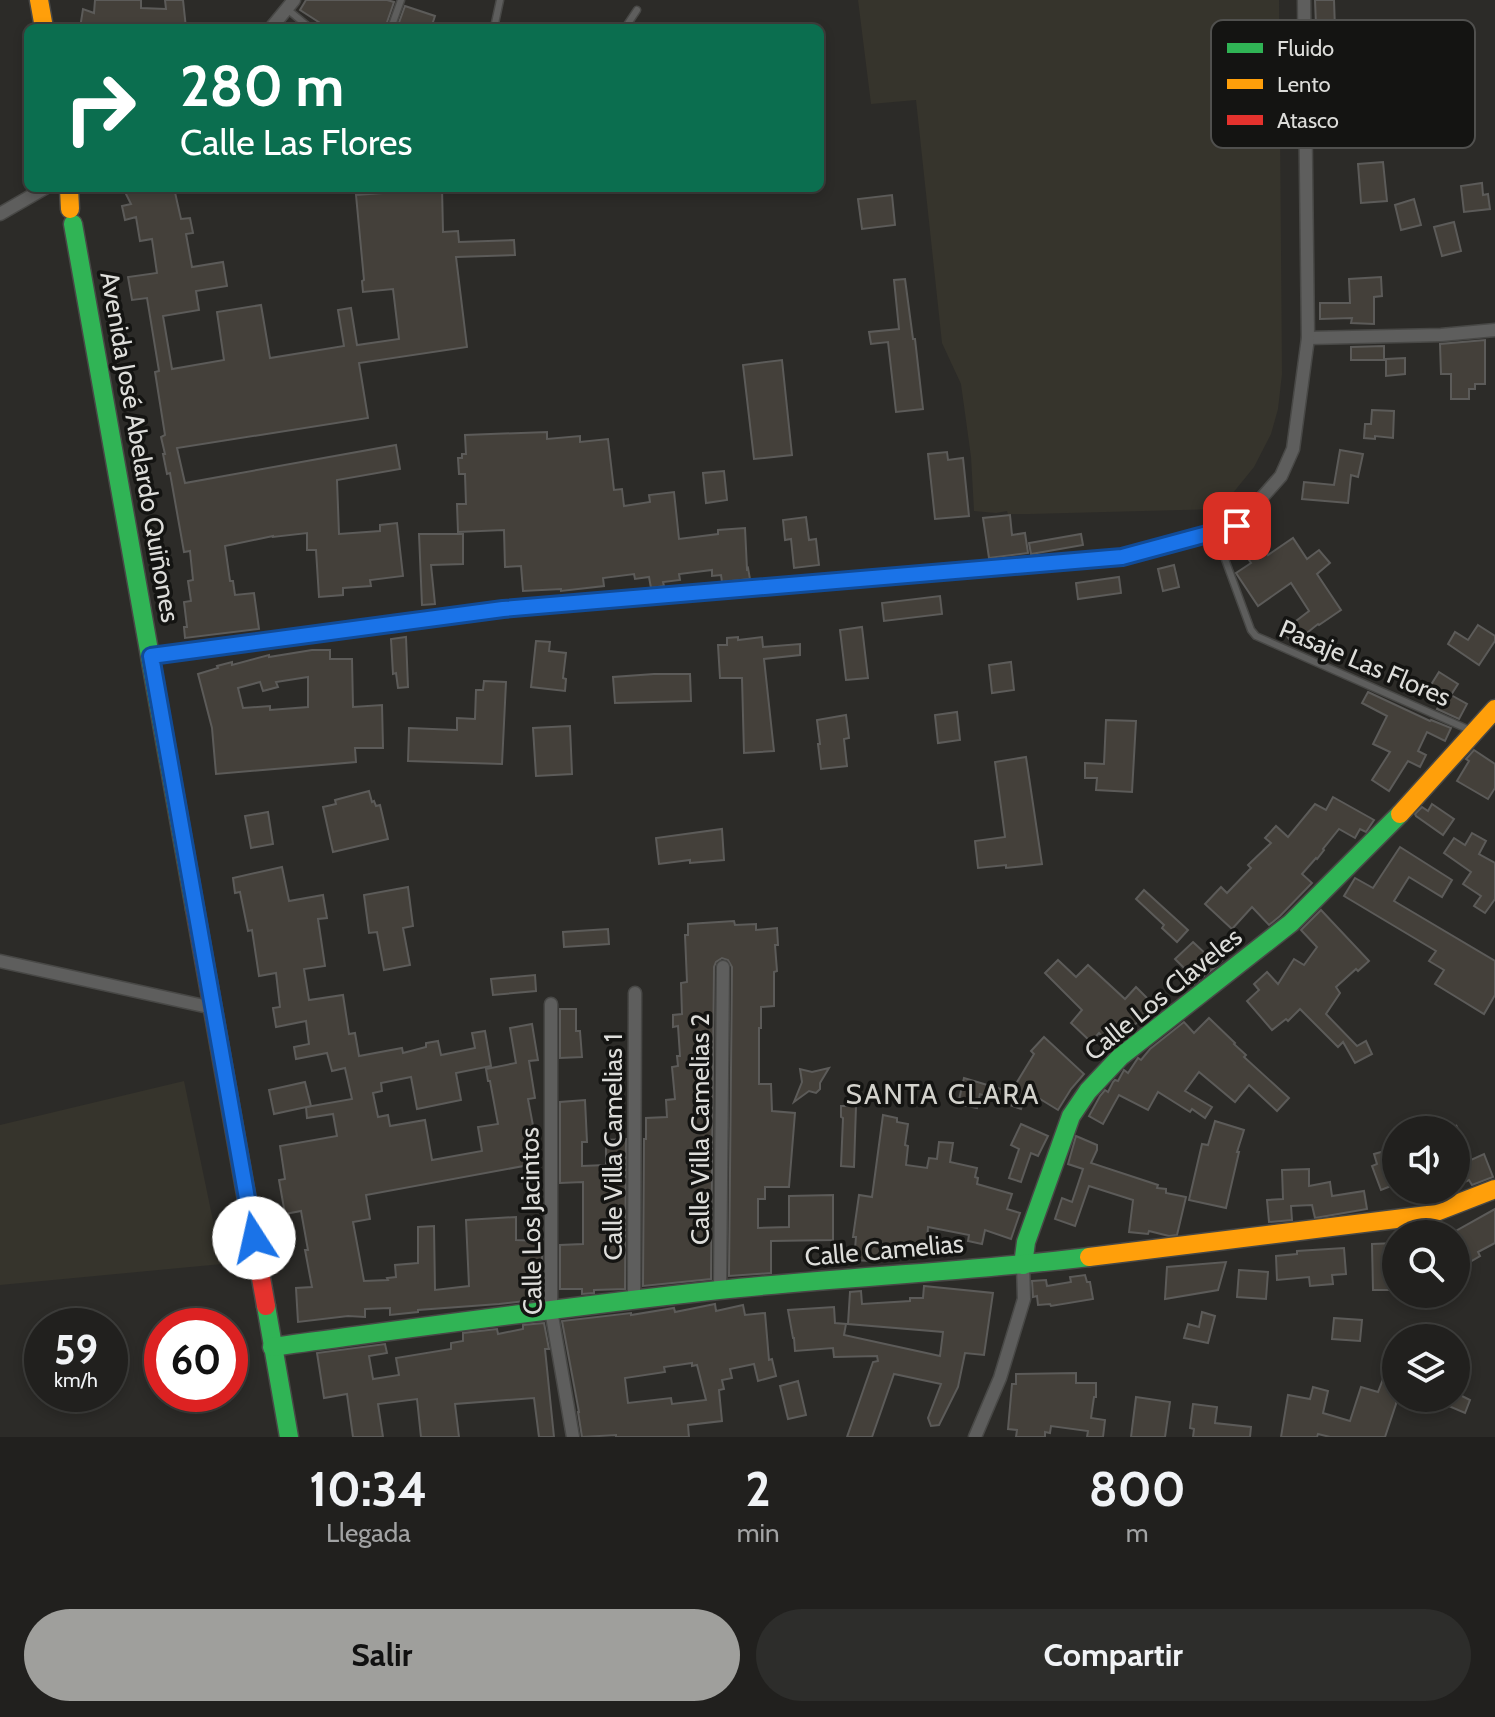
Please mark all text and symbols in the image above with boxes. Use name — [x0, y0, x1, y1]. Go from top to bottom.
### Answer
legend — [1211, 20, 1475, 148]
text: Fluido — [1277, 35, 1334, 62]
text: 280 m — [180, 52, 344, 120]
icon: right — [48, 56, 152, 160]
text: Lento — [1277, 71, 1331, 98]
text: Atasco — [1277, 107, 1339, 134]
text: Calle Las Flores — [180, 120, 412, 164]
street label: Avenida José Abelardo Quiñones — [93, 269, 187, 625]
pin — [1203, 492, 1271, 560]
icon: arrive — [1215, 504, 1259, 548]
street label: Pasaje Las Flores — [1275, 613, 1456, 714]
street label: Calle Los Claveles — [1078, 921, 1248, 1067]
street label: Calle Villa Camelias 2 — [684, 1013, 716, 1245]
street label: Calle Villa Camelias 1 — [597, 1034, 629, 1260]
district label: SANTA CLARA — [846, 1077, 1040, 1111]
map controls — [1382, 1116, 1470, 1412]
button: sound — [1382, 1116, 1470, 1204]
street label: Calle Los Jacintos — [513, 1127, 549, 1315]
position arrow — [212, 1196, 296, 1280]
button: search — [1382, 1220, 1470, 1308]
street label: Calle Camelias — [803, 1227, 965, 1273]
speed limit sign: 60 — [144, 1308, 248, 1412]
button: layers — [1382, 1324, 1470, 1412]
text: 59 — [54, 1325, 98, 1374]
text: km/h — [54, 1368, 98, 1392]
text: 10:34 — [309, 1460, 427, 1518]
text: 2 — [745, 1460, 771, 1518]
text: 800 — [1089, 1460, 1186, 1518]
text: Llegada — [326, 1517, 411, 1549]
text: min — [737, 1517, 779, 1549]
text: m — [1126, 1517, 1149, 1549]
button: Salir — [24, 1609, 740, 1701]
button: Compartir — [756, 1609, 1471, 1701]

